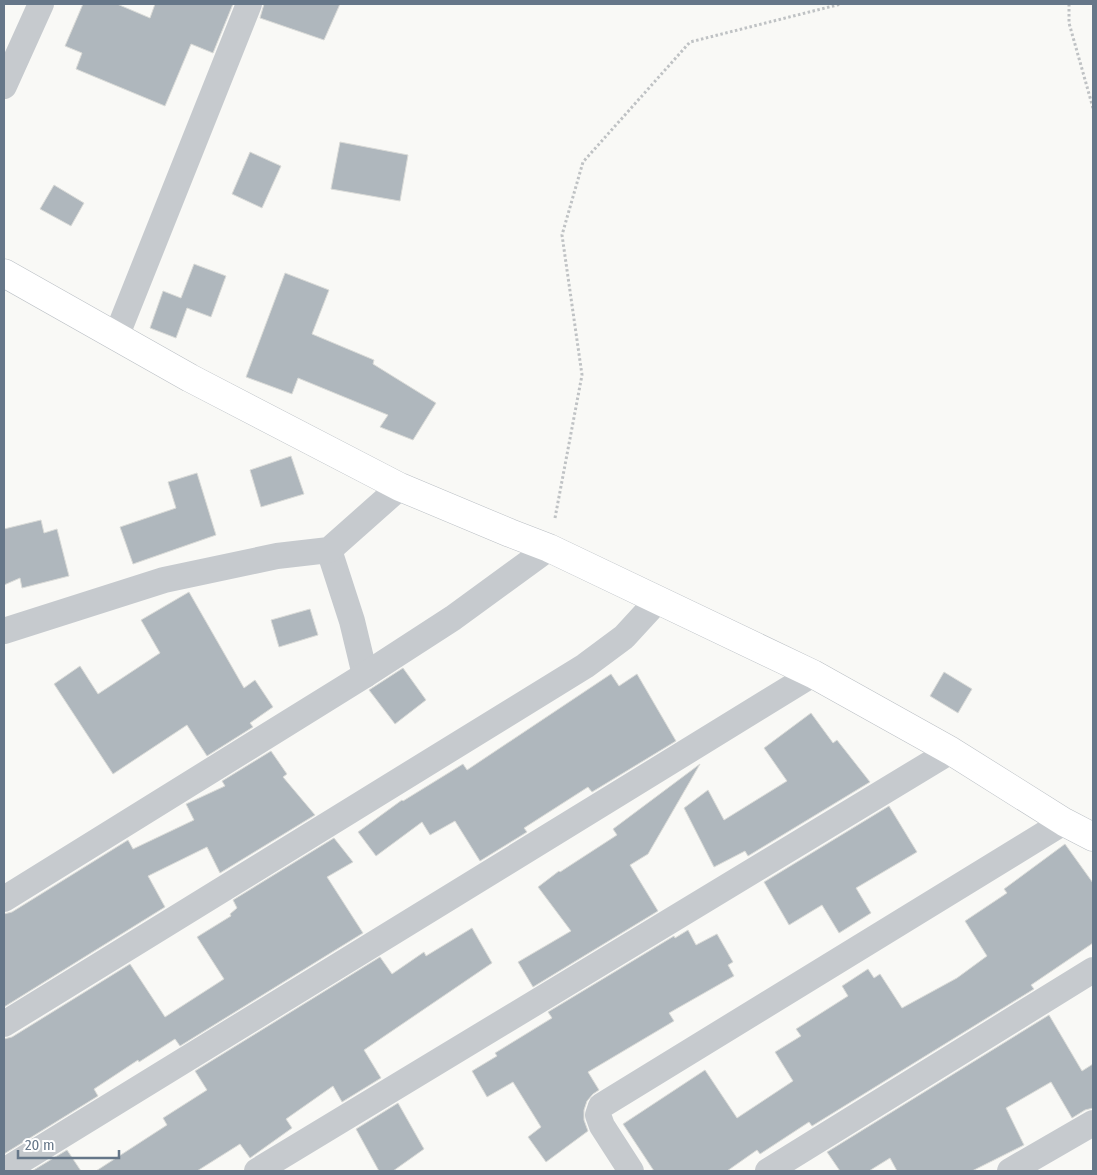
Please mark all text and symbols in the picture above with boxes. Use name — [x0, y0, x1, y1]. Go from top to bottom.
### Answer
scale bar — [18, 1128, 119, 1160]
text: 20 m — [25, 1136, 55, 1154]

